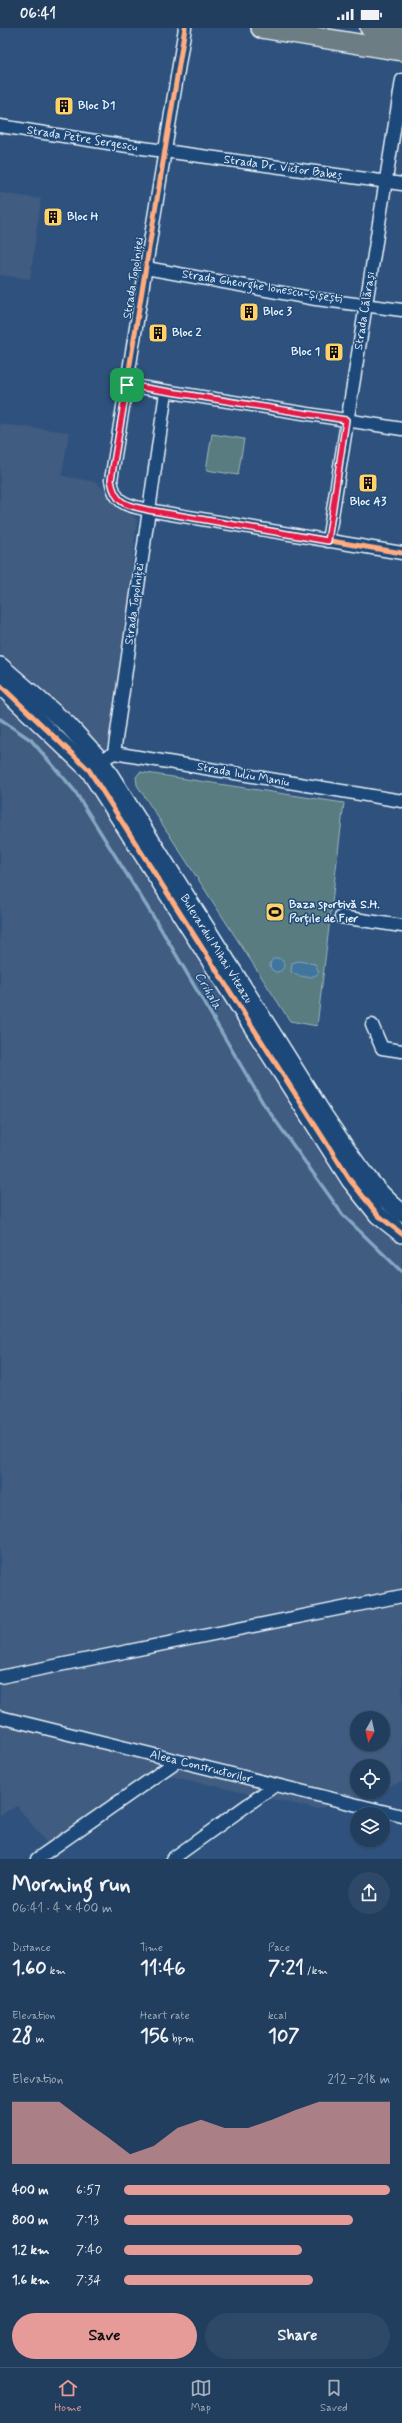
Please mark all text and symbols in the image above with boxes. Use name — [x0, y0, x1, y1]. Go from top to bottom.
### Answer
text: 06:41 — [20, 4, 56, 24]
building icon: Bloc D1 — [53, 95, 75, 117]
place label: Bloc D1 — [78, 98, 115, 114]
street label: Strada Petre Sergescu — [25, 122, 139, 156]
street label: Strada Dr. Victor Babeș — [223, 152, 344, 184]
building icon: Bloc H — [42, 206, 64, 228]
place label: Bloc H — [67, 209, 99, 225]
street label: Strada Topolniței — [120, 236, 148, 320]
street label: Strada Gheorghe Ionescu-Șișești — [180, 266, 344, 309]
street label: Strada Călărași — [351, 270, 379, 351]
building icon: Bloc 3 — [238, 301, 260, 323]
place label: Bloc 3 — [263, 304, 293, 320]
building icon: Bloc 2 — [147, 322, 169, 344]
place label: Bloc 2 — [172, 325, 202, 341]
building icon: Bloc 1 — [323, 341, 345, 363]
place label: Bloc 1 — [291, 344, 320, 360]
pin — [110, 368, 144, 402]
icon: arrive — [116, 374, 138, 396]
building icon: Bloc A3 — [357, 472, 379, 494]
place label: Bloc A3 — [350, 494, 387, 510]
street label: Strada Topolniței — [121, 562, 149, 646]
street label: Strada Iuliu Maniu — [196, 759, 291, 791]
street label: Bulevardul Mihai Viteazu — [176, 892, 256, 1006]
place label: Baza sportivă S.H. Porțile de Fier — [289, 897, 380, 927]
sports icon: Baza sportivă S.H. Porțile de Fier — [264, 901, 286, 923]
water label: Crihala — [190, 969, 226, 1014]
north arrow — [350, 1711, 390, 1751]
map controls — [350, 1711, 390, 1847]
street label: Aleea Constructorilor — [148, 1746, 254, 1788]
button: locate — [350, 1759, 390, 1799]
button: layers — [350, 1807, 390, 1847]
text: Morning run — [12, 1871, 131, 1899]
button: share — [348, 1872, 390, 1914]
text: 06:41 · 4 × 400 m — [12, 1900, 112, 1917]
text: Distance — [12, 1941, 51, 1955]
text: Time — [140, 1941, 163, 1955]
text: Pace — [268, 1941, 290, 1955]
text: 1.60 — [12, 1955, 47, 1982]
text: 11:46 — [140, 1955, 186, 1982]
text: 7:21 — [268, 1955, 304, 1982]
text: km — [47, 1964, 66, 1978]
text: /km — [304, 1964, 328, 1978]
text: Elevation — [12, 2009, 55, 2023]
text: Heart rate — [140, 2009, 189, 2023]
text: kcal — [268, 2009, 286, 2023]
text: 28 — [12, 2023, 33, 2050]
text: 156 — [140, 2023, 169, 2050]
text: 107 — [268, 2023, 300, 2050]
text: m — [33, 2032, 45, 2046]
text: bpm — [169, 2032, 194, 2046]
text: Elevation — [12, 2071, 63, 2088]
text: 212–218 m — [327, 2071, 390, 2088]
text: 400 m — [12, 2182, 49, 2199]
text: 6:57 — [76, 2182, 100, 2199]
text: 800 m — [12, 2212, 48, 2229]
text: 7:13 — [76, 2212, 99, 2229]
text: 1.2 km — [12, 2242, 49, 2259]
text: 7:40 — [76, 2242, 102, 2259]
text: 1.6 km — [12, 2272, 50, 2289]
text: 7:34 — [76, 2272, 101, 2289]
button: Save — [12, 2313, 197, 2359]
button: Share — [205, 2313, 390, 2359]
tab: Home — [54, 2377, 81, 2415]
tab: Map — [190, 2377, 212, 2415]
tab: Saved — [320, 2377, 348, 2415]

